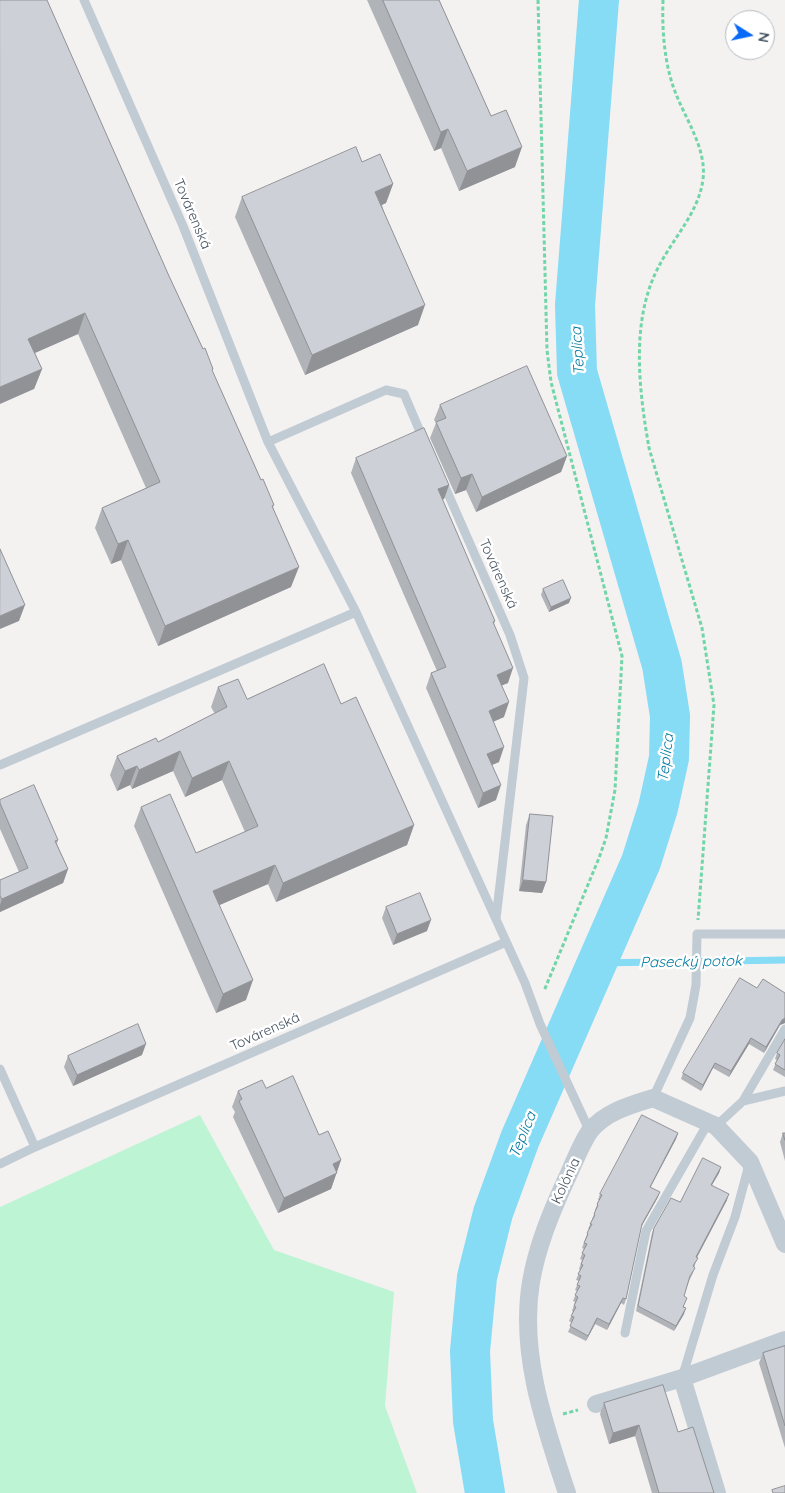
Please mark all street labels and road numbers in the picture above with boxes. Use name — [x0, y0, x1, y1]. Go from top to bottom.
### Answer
street label: Továrenská — [170, 176, 214, 252]
street label: Továrenská — [475, 537, 521, 611]
street label: Továrenská — [228, 1009, 302, 1055]
street label: Kolónia — [548, 1155, 584, 1207]

